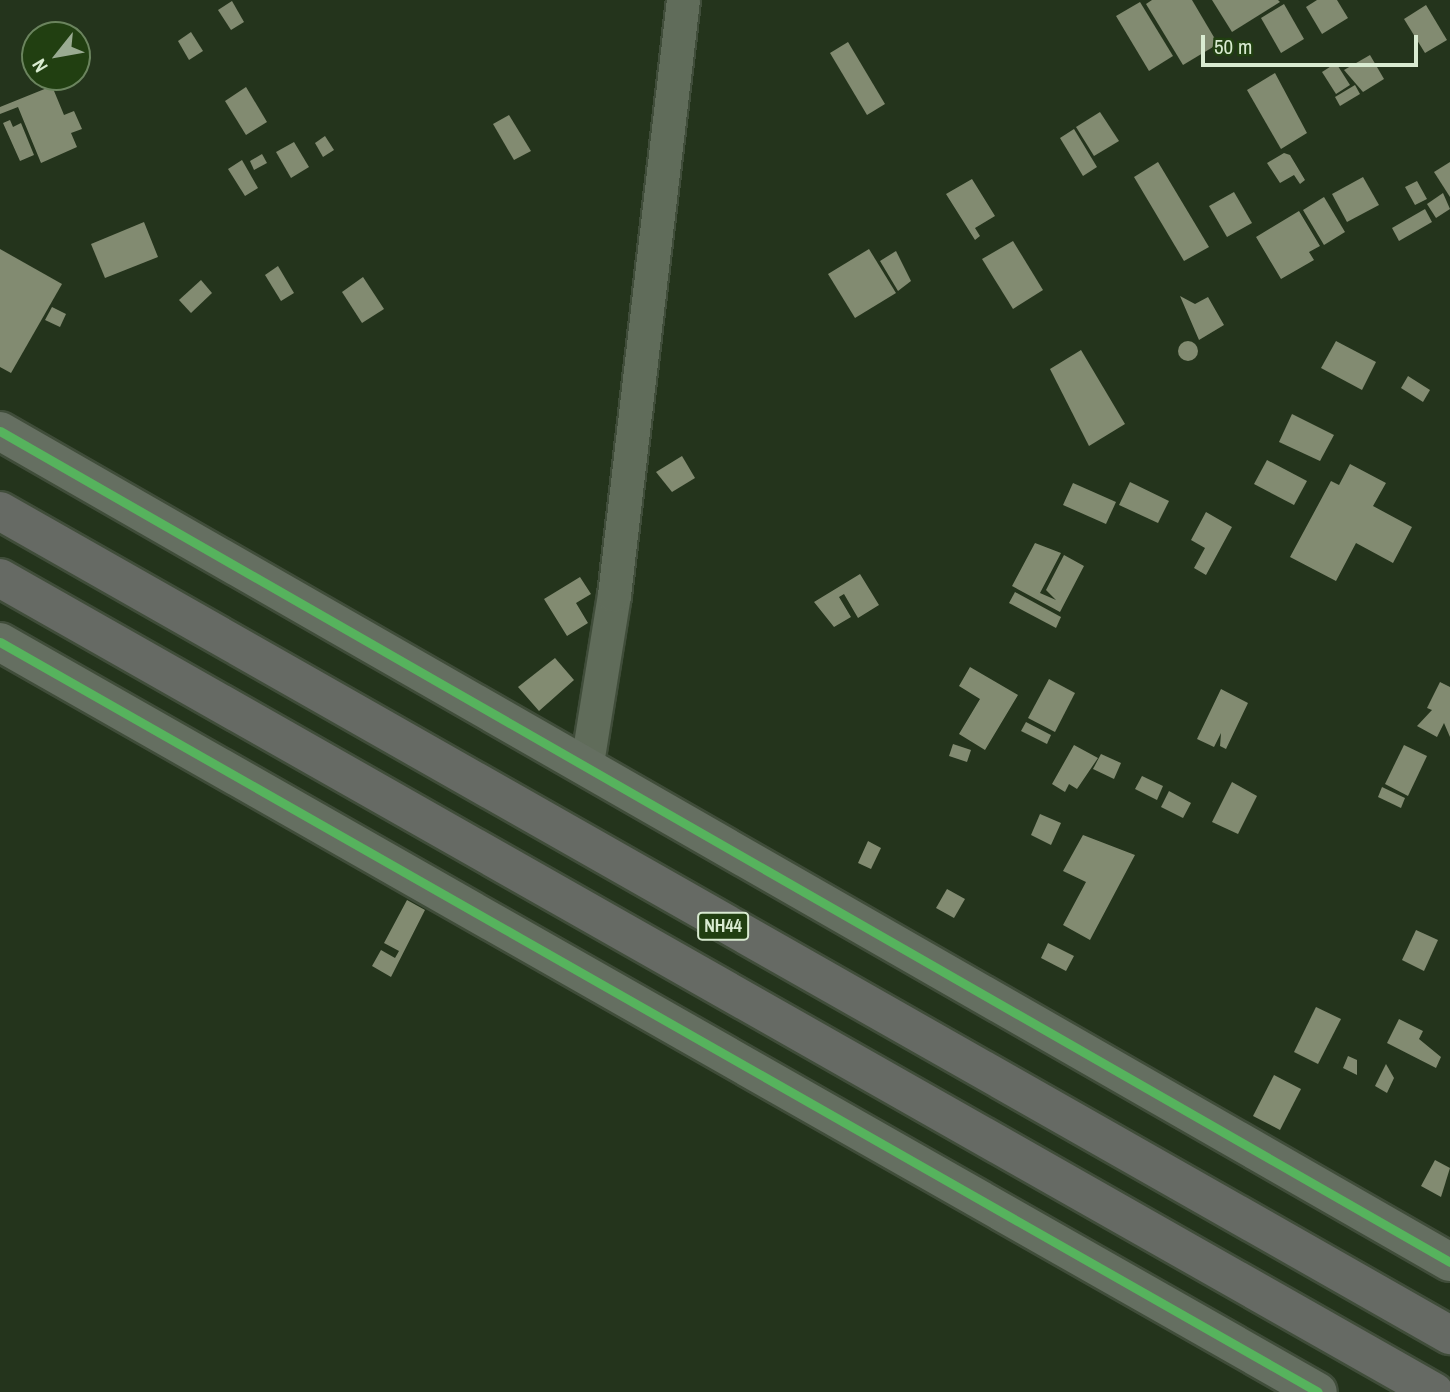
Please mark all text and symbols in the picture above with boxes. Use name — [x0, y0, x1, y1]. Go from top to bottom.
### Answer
north arrow — [21, 21, 91, 91]
scale bar — [1205, 21, 1422, 65]
text: 50 m — [1214, 32, 1252, 61]
text: N — [26, 54, 54, 77]
road number: NH44 — [697, 911, 749, 940]

